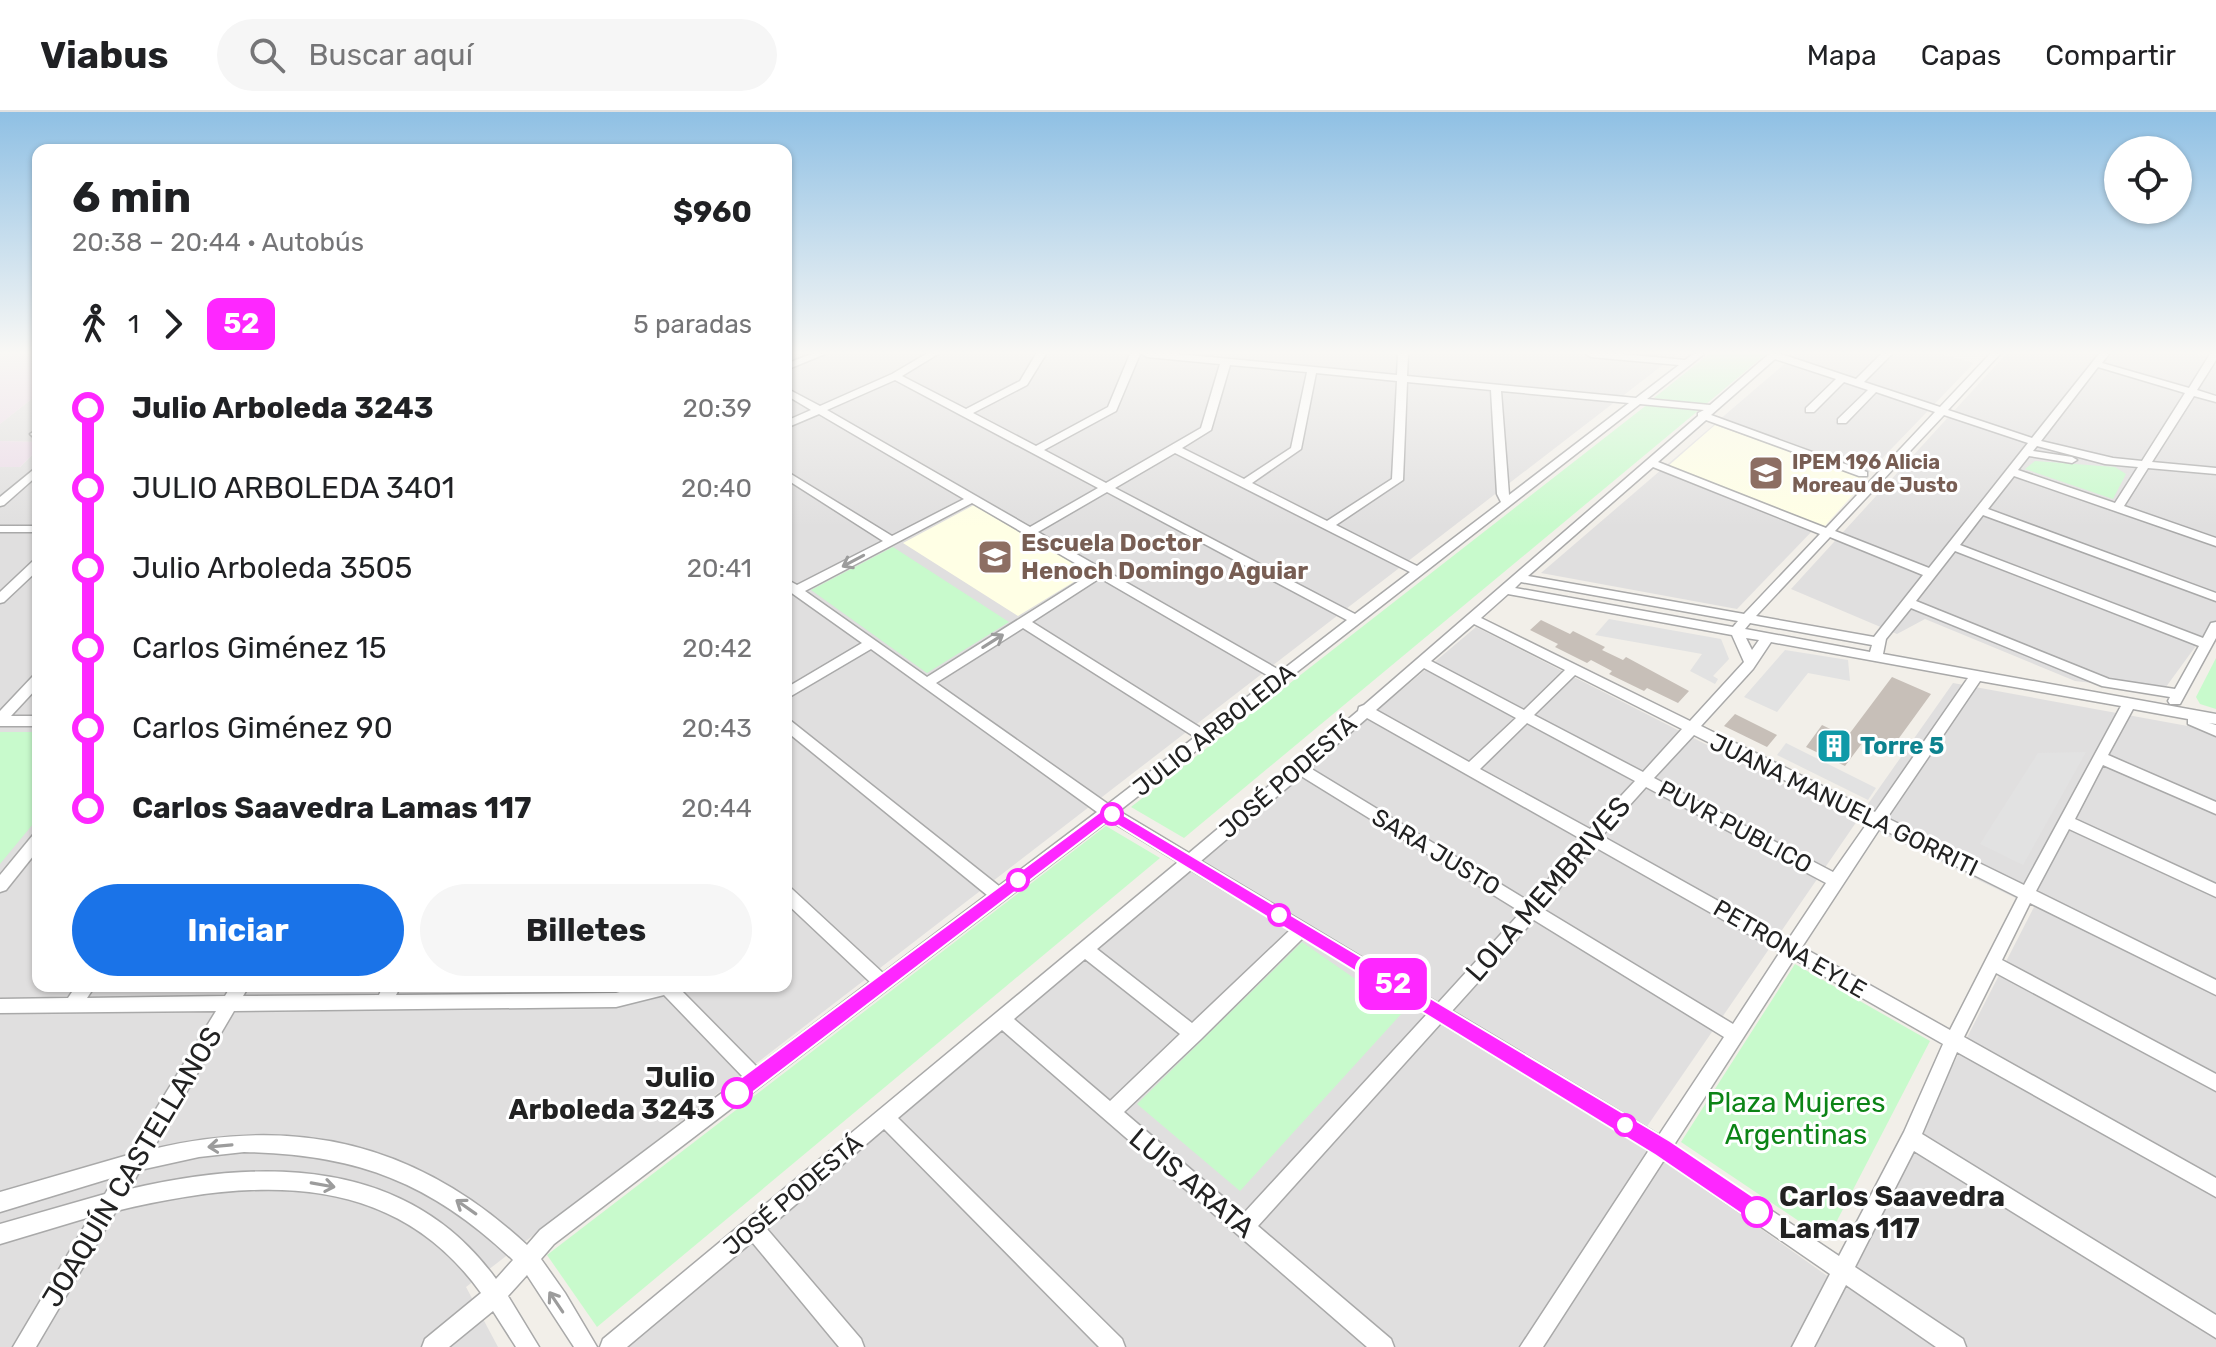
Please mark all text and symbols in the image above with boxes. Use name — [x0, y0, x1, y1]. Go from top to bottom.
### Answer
search box — [217, 19, 777, 91]
text: Viabus — [40, 32, 169, 78]
icon: search — [245, 33, 289, 77]
text: Buscar aquí — [309, 37, 473, 73]
text: Mapa — [1807, 39, 1877, 72]
text: Capas — [1921, 39, 2001, 72]
text: Compartir — [2045, 39, 2176, 72]
map controls — [2104, 136, 2192, 224]
button: locate — [2104, 136, 2192, 224]
text: 6 min — [72, 171, 191, 223]
text: $960 — [673, 194, 752, 230]
text: 20:38 – 20:44 · Autobús — [72, 227, 364, 258]
icon: walk — [72, 302, 116, 346]
icon: forward — [151, 302, 195, 346]
text: 52 — [223, 307, 259, 340]
text: 1 — [128, 309, 139, 340]
text: 5 paradas — [633, 309, 752, 340]
text: Julio Arboleda 3243 — [132, 390, 434, 426]
text: 20:39 — [683, 393, 752, 424]
place label: IPEM 196 Alicia Moreau de Justo — [1792, 450, 1958, 497]
school or university icon: IPEM 196 Alicia Moreau de Justo — [1747, 454, 1785, 492]
text: JULIO ARBOLEDA 3401 — [132, 470, 455, 506]
text: 20:40 — [681, 473, 752, 504]
place label: Escuela Doctor Henoch Domingo Aguiar — [1021, 529, 1308, 585]
school or university icon: Escuela Doctor Henoch Domingo Aguiar — [976, 538, 1014, 576]
text: Julio Arboleda 3505 — [132, 550, 412, 586]
text: 20:41 — [687, 553, 752, 584]
one-way arrow — [842, 553, 866, 569]
text: Carlos Giménez 15 — [132, 630, 387, 666]
one-way arrow — [981, 632, 1003, 649]
text: 20:42 — [682, 633, 752, 664]
street label: JULIO ARBOLEDA — [1127, 658, 1301, 802]
text: Carlos Giménez 90 — [132, 710, 393, 746]
street label: JOSÉ PODESTÁ — [1214, 710, 1362, 844]
text: 20:43 — [682, 713, 752, 744]
building icon: Torre 5 — [1815, 727, 1853, 765]
street label: JUANA MANUELA GORRITI — [1705, 728, 1983, 882]
place label: Torre 5 — [1860, 732, 1944, 760]
street label: PUVR PUBLICO — [1653, 775, 1817, 879]
text: Carlos Saavedra Lamas 117 — [132, 790, 531, 826]
street label: LOLA MEMBRIVES — [1459, 790, 1637, 988]
text: 20:44 — [681, 793, 752, 824]
unlabelled marker — [1101, 803, 1123, 825]
street label: SARA JUSTO — [1367, 803, 1505, 901]
unlabelled marker — [1007, 869, 1029, 891]
button: Iniciar — [72, 884, 404, 976]
button: Billetes — [420, 884, 752, 976]
street label: PETRONA EYLE — [1709, 894, 1871, 1004]
unlabelled marker — [1268, 904, 1290, 926]
line badge: 52 — [1357, 958, 1429, 1010]
text: 52 — [1375, 967, 1411, 1000]
street label: JOAQUÍN CASTELLANOS — [35, 1021, 229, 1313]
place label: Julio Arboleda 3243 — [509, 1061, 715, 1126]
marker: Julio Arboleda 3243 — [722, 1078, 752, 1108]
park label: Plaza Mujeres Argentinas — [1706, 1086, 1886, 1151]
unlabelled marker — [1614, 1114, 1636, 1136]
street label: LUIS ARATA — [1123, 1121, 1261, 1245]
street label: JOSÉ PODESTÁ — [718, 1129, 868, 1261]
one-way arrow — [207, 1139, 234, 1154]
one-way arrow — [309, 1179, 335, 1194]
place label: Carlos Saavedra Lamas 117 — [1779, 1180, 2005, 1245]
marker: Carlos Saavedra Lamas 117 — [1742, 1197, 1772, 1227]
one-way arrow — [456, 1199, 478, 1216]
one-way arrow — [548, 1292, 564, 1314]

